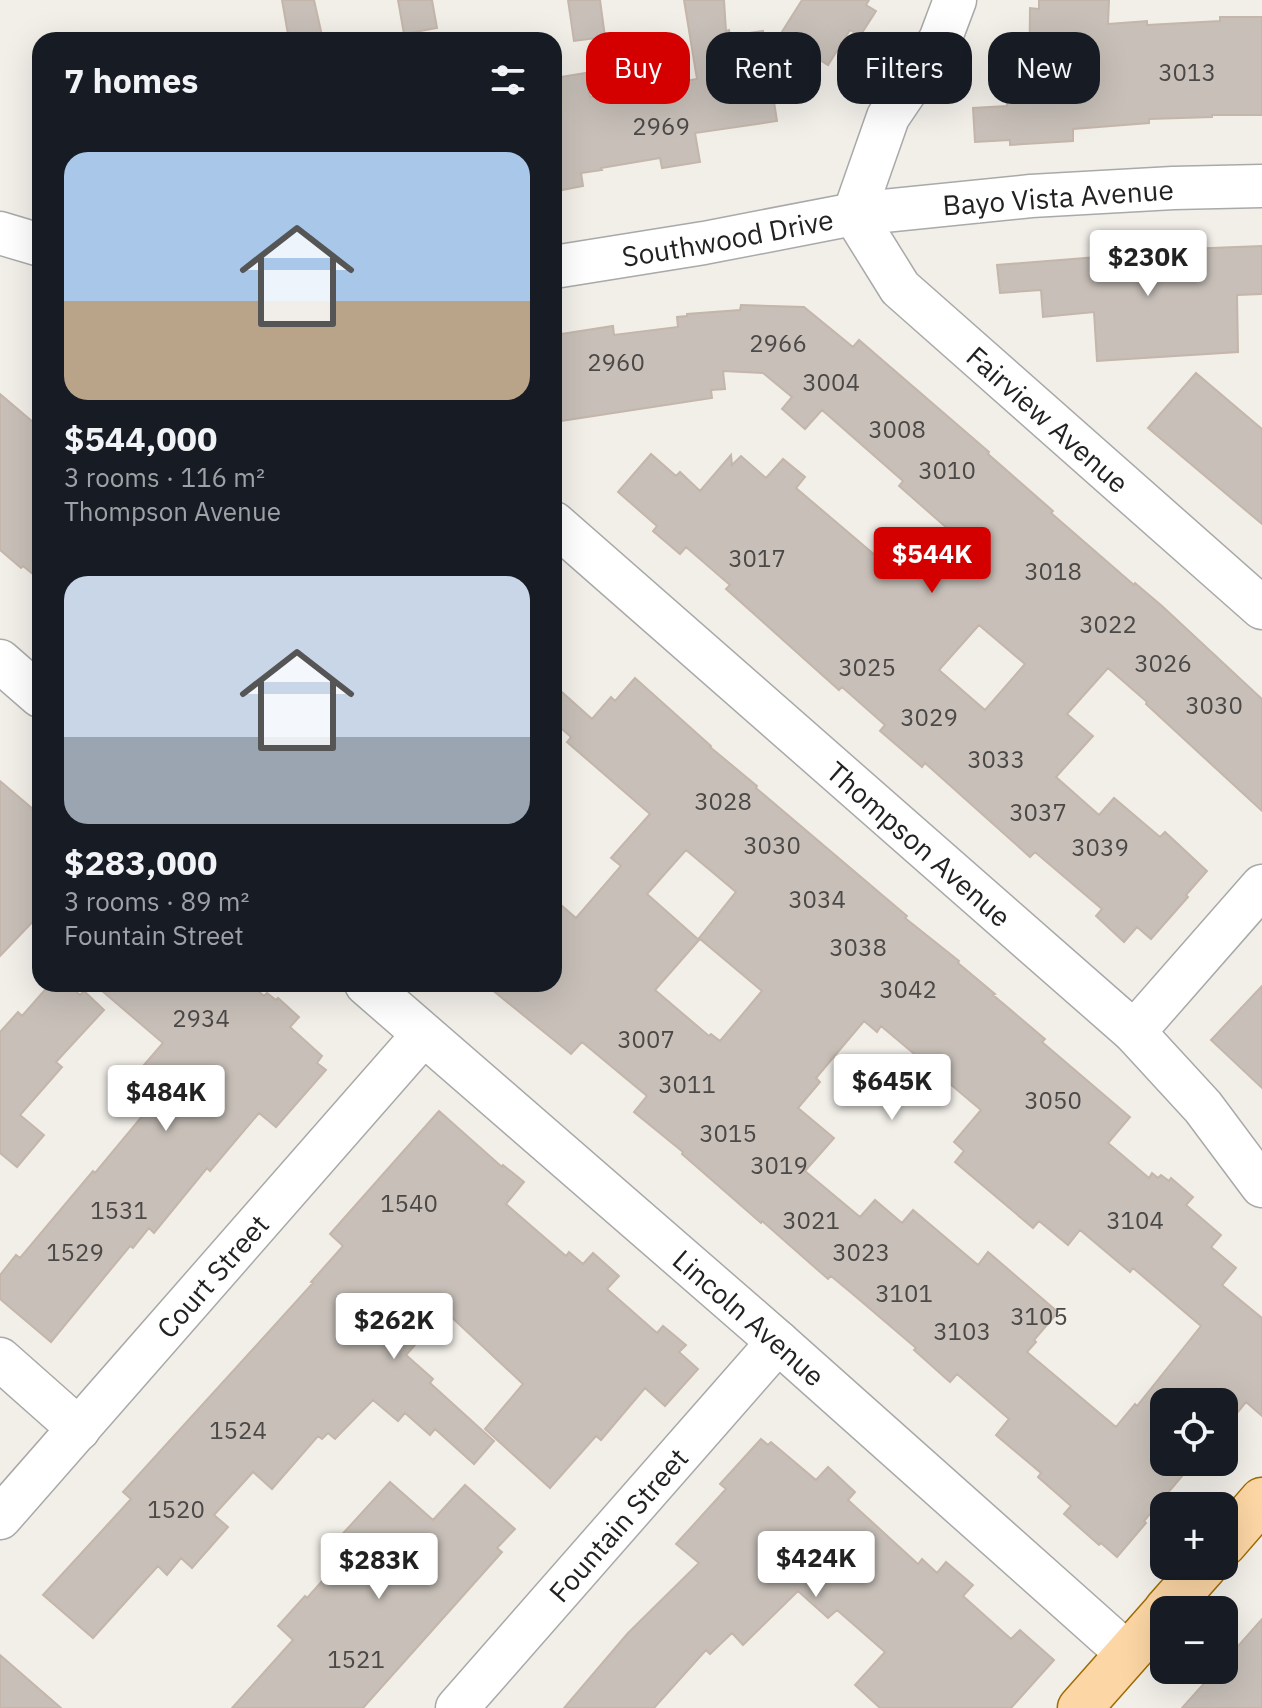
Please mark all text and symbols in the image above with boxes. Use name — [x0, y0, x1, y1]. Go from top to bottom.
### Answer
chip: Buy — [586, 32, 690, 104]
chip: Rent — [706, 32, 821, 104]
chip: Filters — [837, 32, 972, 104]
chip: New — [988, 32, 1100, 104]
house number: 3013 — [1158, 56, 1216, 88]
text: 7 homes — [64, 58, 199, 102]
icon: filters — [486, 58, 530, 102]
house number: 2969 — [632, 110, 690, 142]
street label: Bayo Vista Avenue — [941, 170, 1175, 224]
street label: Southwood Drive — [619, 200, 836, 274]
icon: home — [225, 204, 369, 348]
pin: $230K — [1092, 230, 1204, 298]
text: $230K — [1108, 239, 1188, 273]
house number: 2966 — [749, 327, 807, 359]
street label: Fairview Avenue — [959, 337, 1137, 501]
house number: 2960 — [587, 346, 645, 378]
house number: 3004 — [802, 366, 860, 398]
house number: 3008 — [868, 413, 926, 445]
text: $544,000 — [64, 416, 217, 460]
house number: 3010 — [918, 454, 976, 486]
text: 3 rooms · 116 m² — [64, 460, 265, 494]
text: Thompson Avenue — [64, 494, 281, 528]
pin: $544K — [876, 527, 988, 595]
text: $544K — [892, 536, 972, 570]
house number: 3017 — [728, 542, 786, 574]
house number: 3018 — [1024, 555, 1082, 587]
house number: 3022 — [1079, 608, 1137, 640]
icon: home — [225, 628, 369, 772]
house number: 3026 — [1134, 647, 1192, 679]
house number: 3025 — [838, 651, 896, 683]
house number: 3030 — [1185, 689, 1243, 721]
house number: 3029 — [900, 701, 958, 733]
house number: 3033 — [967, 743, 1025, 775]
street label: Thompson Avenue — [819, 753, 1019, 935]
house number: 3028 — [694, 785, 752, 817]
house number: 3037 — [1009, 796, 1067, 828]
house number: 3030 — [743, 829, 801, 861]
house number: 3039 — [1071, 831, 1129, 863]
text: $283,000 — [64, 840, 217, 884]
house number: 3034 — [788, 883, 846, 915]
text: 3 rooms · 89 m² — [64, 884, 249, 918]
text: Fountain Street — [64, 918, 244, 952]
house number: 3038 — [829, 931, 887, 963]
house number: 3042 — [879, 973, 937, 1005]
house number: 2934 — [172, 1002, 230, 1034]
house number: 3007 — [617, 1023, 675, 1055]
pin: $645K — [836, 1054, 948, 1122]
text: $645K — [852, 1063, 932, 1097]
pin: $484K — [110, 1065, 222, 1133]
house number: 3011 — [658, 1068, 716, 1100]
text: $484K — [126, 1074, 206, 1108]
house number: 3050 — [1024, 1084, 1082, 1116]
house number: 3015 — [699, 1117, 757, 1149]
house number: 3019 — [750, 1149, 808, 1181]
house number: 1540 — [380, 1187, 438, 1219]
house number: 1531 — [90, 1194, 148, 1226]
house number: 3021 — [782, 1204, 840, 1236]
house number: 3104 — [1106, 1204, 1164, 1236]
street label: Court Street — [148, 1206, 276, 1345]
house number: 1529 — [46, 1236, 104, 1268]
house number: 3023 — [832, 1236, 890, 1268]
street label: Lincoln Avenue — [666, 1241, 833, 1394]
house number: 3101 — [875, 1277, 933, 1309]
pin: $262K — [338, 1293, 450, 1361]
house number: 3105 — [1010, 1300, 1068, 1332]
text: $262K — [354, 1302, 434, 1336]
house number: 3103 — [933, 1315, 991, 1347]
map controls — [1150, 1388, 1238, 1684]
button: locate — [1150, 1388, 1238, 1476]
house number: 1524 — [209, 1414, 267, 1446]
street label: Fountain Street — [540, 1440, 696, 1610]
button: + — [1150, 1492, 1238, 1580]
house number: 1520 — [147, 1493, 205, 1525]
pin: $424K — [760, 1531, 872, 1599]
pin: $283K — [323, 1533, 435, 1601]
text: $424K — [776, 1540, 856, 1574]
text: $283K — [339, 1542, 419, 1576]
button: − — [1150, 1596, 1238, 1684]
house number: 1521 — [327, 1643, 385, 1675]

